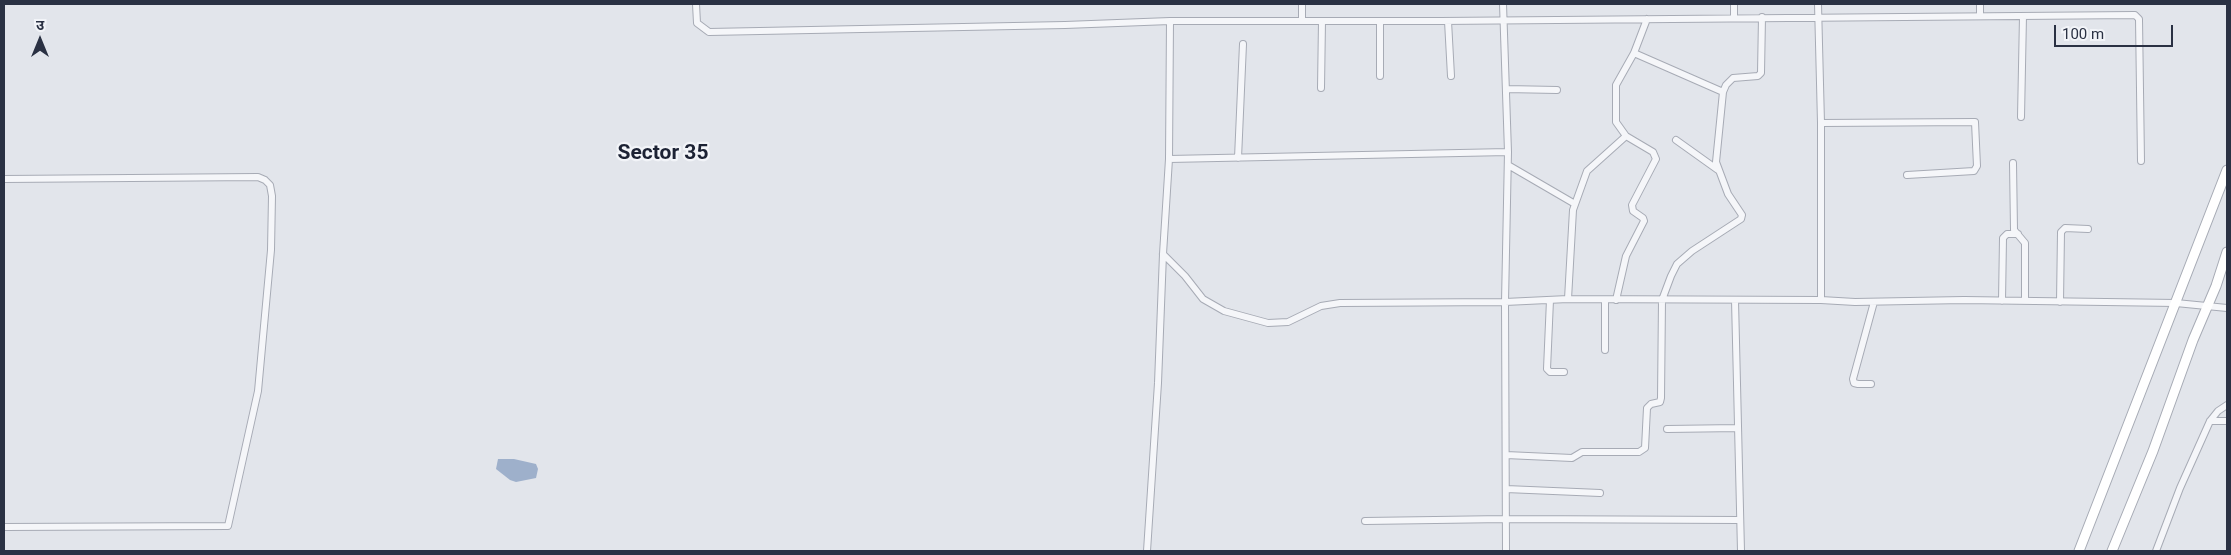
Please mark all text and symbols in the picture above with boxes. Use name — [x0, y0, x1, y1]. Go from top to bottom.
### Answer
north arrow — [15, 15, 65, 65]
scale bar — [2056, 15, 2175, 47]
text: उ — [36, 17, 44, 33]
text: 100 m — [2062, 25, 2104, 43]
district label: Sector 35 — [618, 141, 708, 167]

